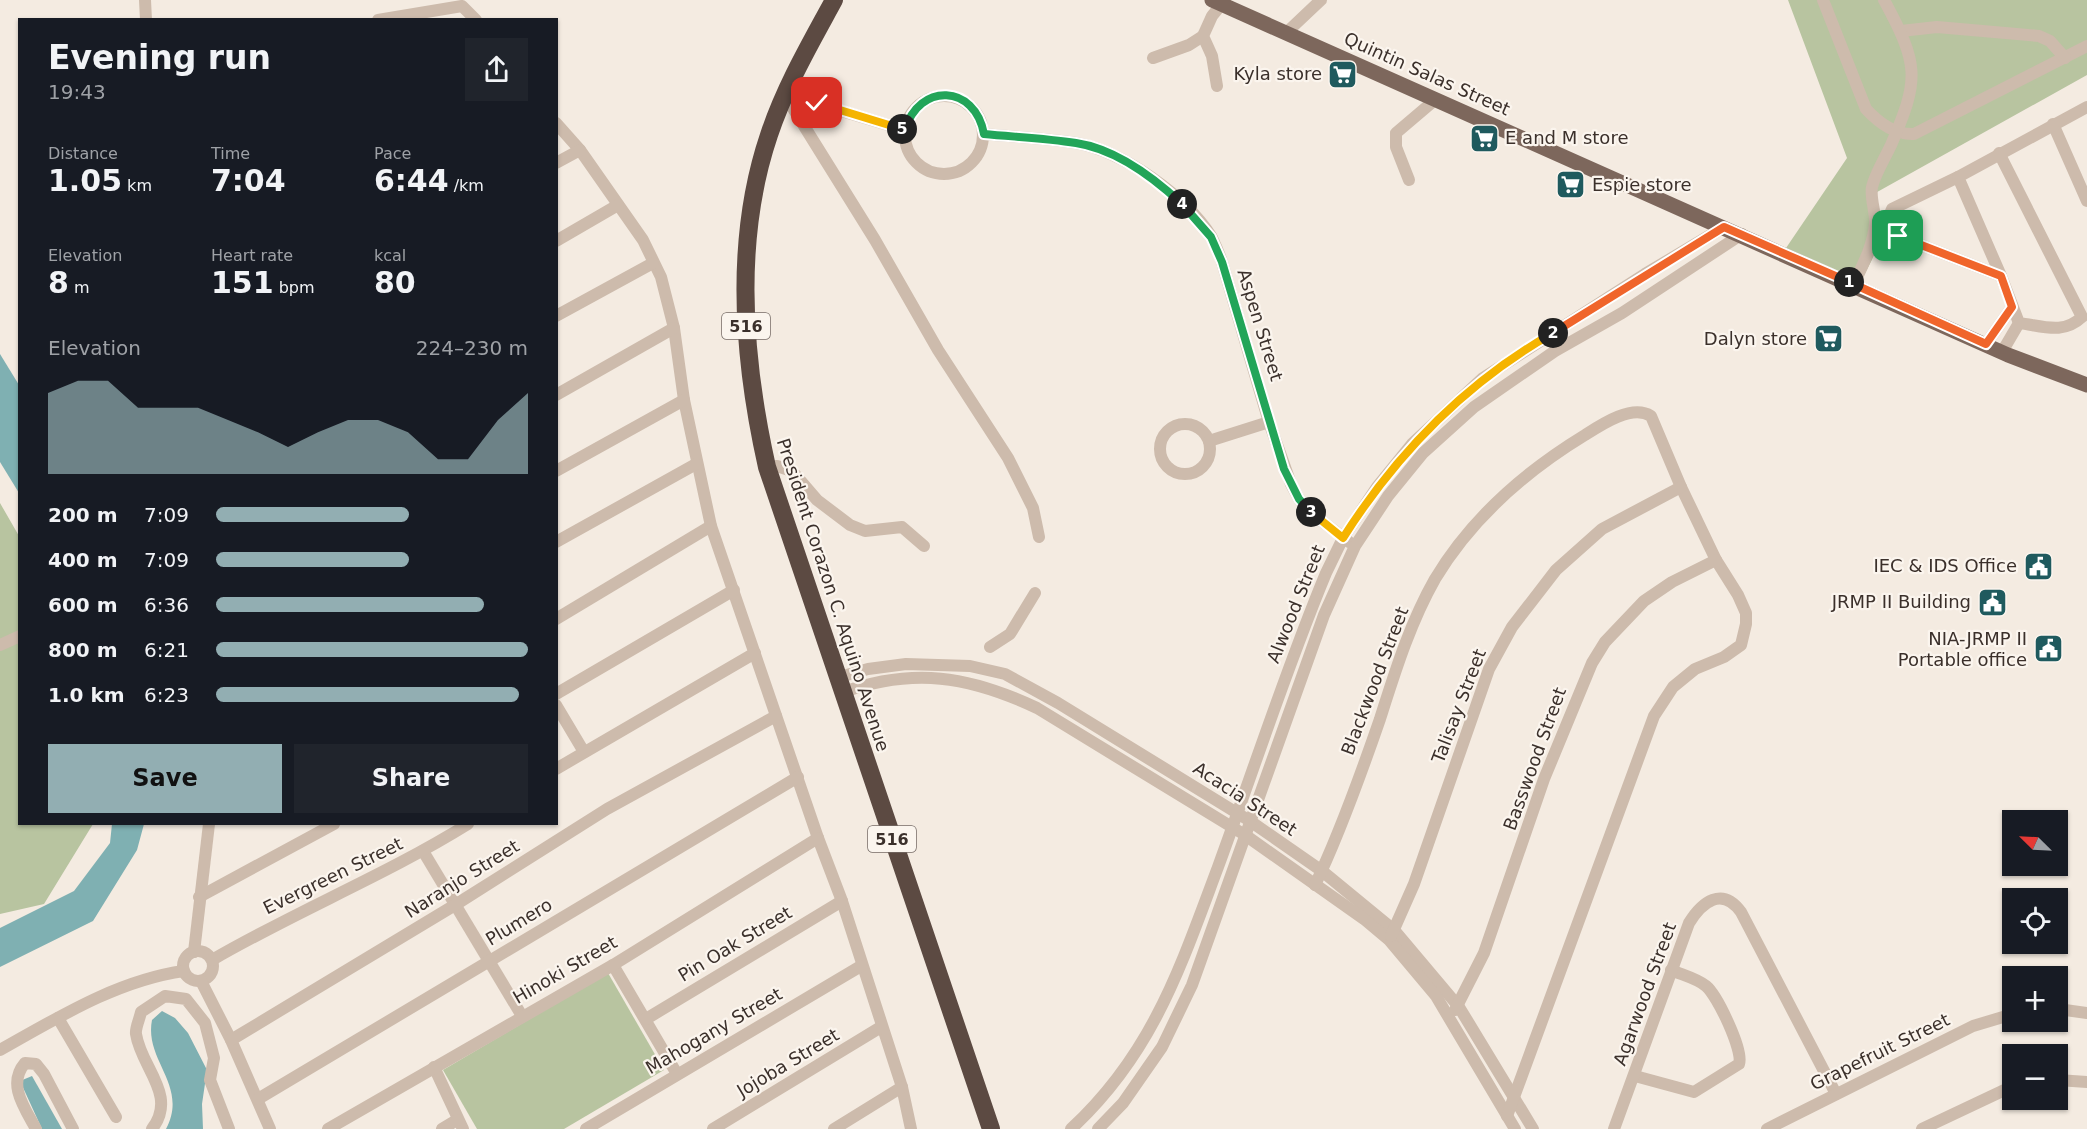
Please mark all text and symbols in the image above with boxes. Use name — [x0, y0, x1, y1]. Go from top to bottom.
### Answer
street label: Quintin Salas Street — [1341, 27, 1513, 120]
text: Evening run — [48, 38, 271, 77]
button: share — [465, 38, 528, 101]
supermarket icon: Kyla store — [1327, 58, 1359, 90]
place label: Kyla store — [1234, 63, 1322, 84]
pin — [791, 77, 842, 128]
text: 19:43 — [48, 80, 106, 104]
icon: check — [800, 86, 833, 119]
pin: 5 — [887, 114, 917, 144]
text: 5 — [896, 119, 908, 138]
supermarket icon: E and M store — [1468, 122, 1500, 154]
place label: E and M store — [1505, 127, 1628, 148]
text: Distance — [48, 144, 118, 163]
text: Time — [211, 144, 250, 163]
text: Pace — [374, 144, 411, 163]
text: 1.05 — [48, 163, 122, 198]
text: 7:04 — [211, 163, 286, 198]
text: 6:44 — [374, 163, 449, 198]
supermarket icon: Espie store — [1555, 169, 1587, 201]
place label: Espie store — [1592, 174, 1692, 195]
text: km — [122, 176, 152, 195]
text: /km — [449, 176, 484, 195]
pin: 4 — [1167, 189, 1197, 219]
text: 4 — [1176, 194, 1188, 213]
pin — [1872, 210, 1923, 261]
icon: arrive — [1881, 219, 1914, 252]
text: Elevation — [48, 246, 122, 265]
text: Heart rate — [211, 246, 293, 265]
text: kcal — [374, 246, 406, 265]
text: 8 — [48, 265, 69, 300]
text: 151 — [211, 265, 274, 300]
text: 80 — [374, 265, 416, 300]
street label: Aspen Street — [1233, 266, 1287, 383]
pin: 1 — [1834, 267, 1864, 297]
text: 1 — [1843, 272, 1855, 291]
text: m — [69, 278, 90, 297]
text: bpm — [274, 278, 315, 297]
road number: 516 — [722, 313, 770, 339]
pin: 2 — [1538, 318, 1568, 348]
text: 2 — [1547, 323, 1559, 342]
supermarket icon: Dalyn store — [1812, 323, 1844, 355]
place label: Dalyn store — [1704, 328, 1807, 349]
text: Elevation — [48, 336, 141, 360]
text: 224–230 m — [416, 336, 528, 360]
street label: President Corazon C. Aquino Avenue — [773, 436, 894, 754]
pin: 3 — [1296, 497, 1326, 527]
text: 3 — [1305, 502, 1317, 521]
text: 200 m — [48, 503, 118, 527]
text: 7:09 — [144, 503, 189, 527]
street label: Alwood Street — [1262, 542, 1329, 666]
text: 400 m — [48, 548, 118, 572]
text: 7:09 — [144, 548, 189, 572]
public building icon: IEC & IDS Office — [2022, 550, 2054, 582]
place label: IEC & IDS Office — [1873, 555, 2017, 576]
public building icon: JRMP II Building — [1976, 586, 2008, 618]
place label: JRMP II Building — [1831, 591, 1971, 612]
text: 600 m — [48, 593, 118, 617]
text: 6:36 — [144, 593, 189, 617]
street label: Blackwood Street — [1337, 604, 1413, 758]
place label: NIA-JRMP II Portable office — [1898, 628, 2027, 670]
public building icon: NIA-JRMP II Portable office — [2032, 633, 2064, 665]
text: 800 m — [48, 638, 118, 662]
text: 6:21 — [144, 638, 189, 662]
street label: Talisay Street — [1427, 646, 1490, 767]
text: 1.0 km — [48, 683, 125, 707]
text: 6:23 — [144, 683, 189, 707]
street label: Basswood Street — [1499, 684, 1570, 833]
button: Save — [48, 744, 282, 813]
button: Share — [294, 744, 528, 813]
street label: Acacia Street — [1190, 757, 1301, 840]
north arrow — [2002, 810, 2068, 876]
map controls — [2002, 810, 2068, 1110]
road number: 516 — [868, 826, 916, 852]
street label: Evergreen Street — [260, 833, 406, 918]
street label: Naranjo Street — [401, 835, 523, 922]
button: locate — [2002, 888, 2068, 954]
street label: Plumero — [482, 894, 556, 950]
street label: Pin Oak Street — [674, 901, 795, 986]
street label: Agarwood Street — [1609, 919, 1680, 1068]
street label: Hinoki Street — [509, 931, 621, 1008]
button: + — [2002, 966, 2068, 1032]
street label: Mahogany Street — [642, 983, 786, 1078]
street label: Grapefruit Street — [1807, 1009, 1953, 1094]
street label: Jojoba Street — [732, 1024, 843, 1102]
button: − — [2002, 1044, 2068, 1110]

